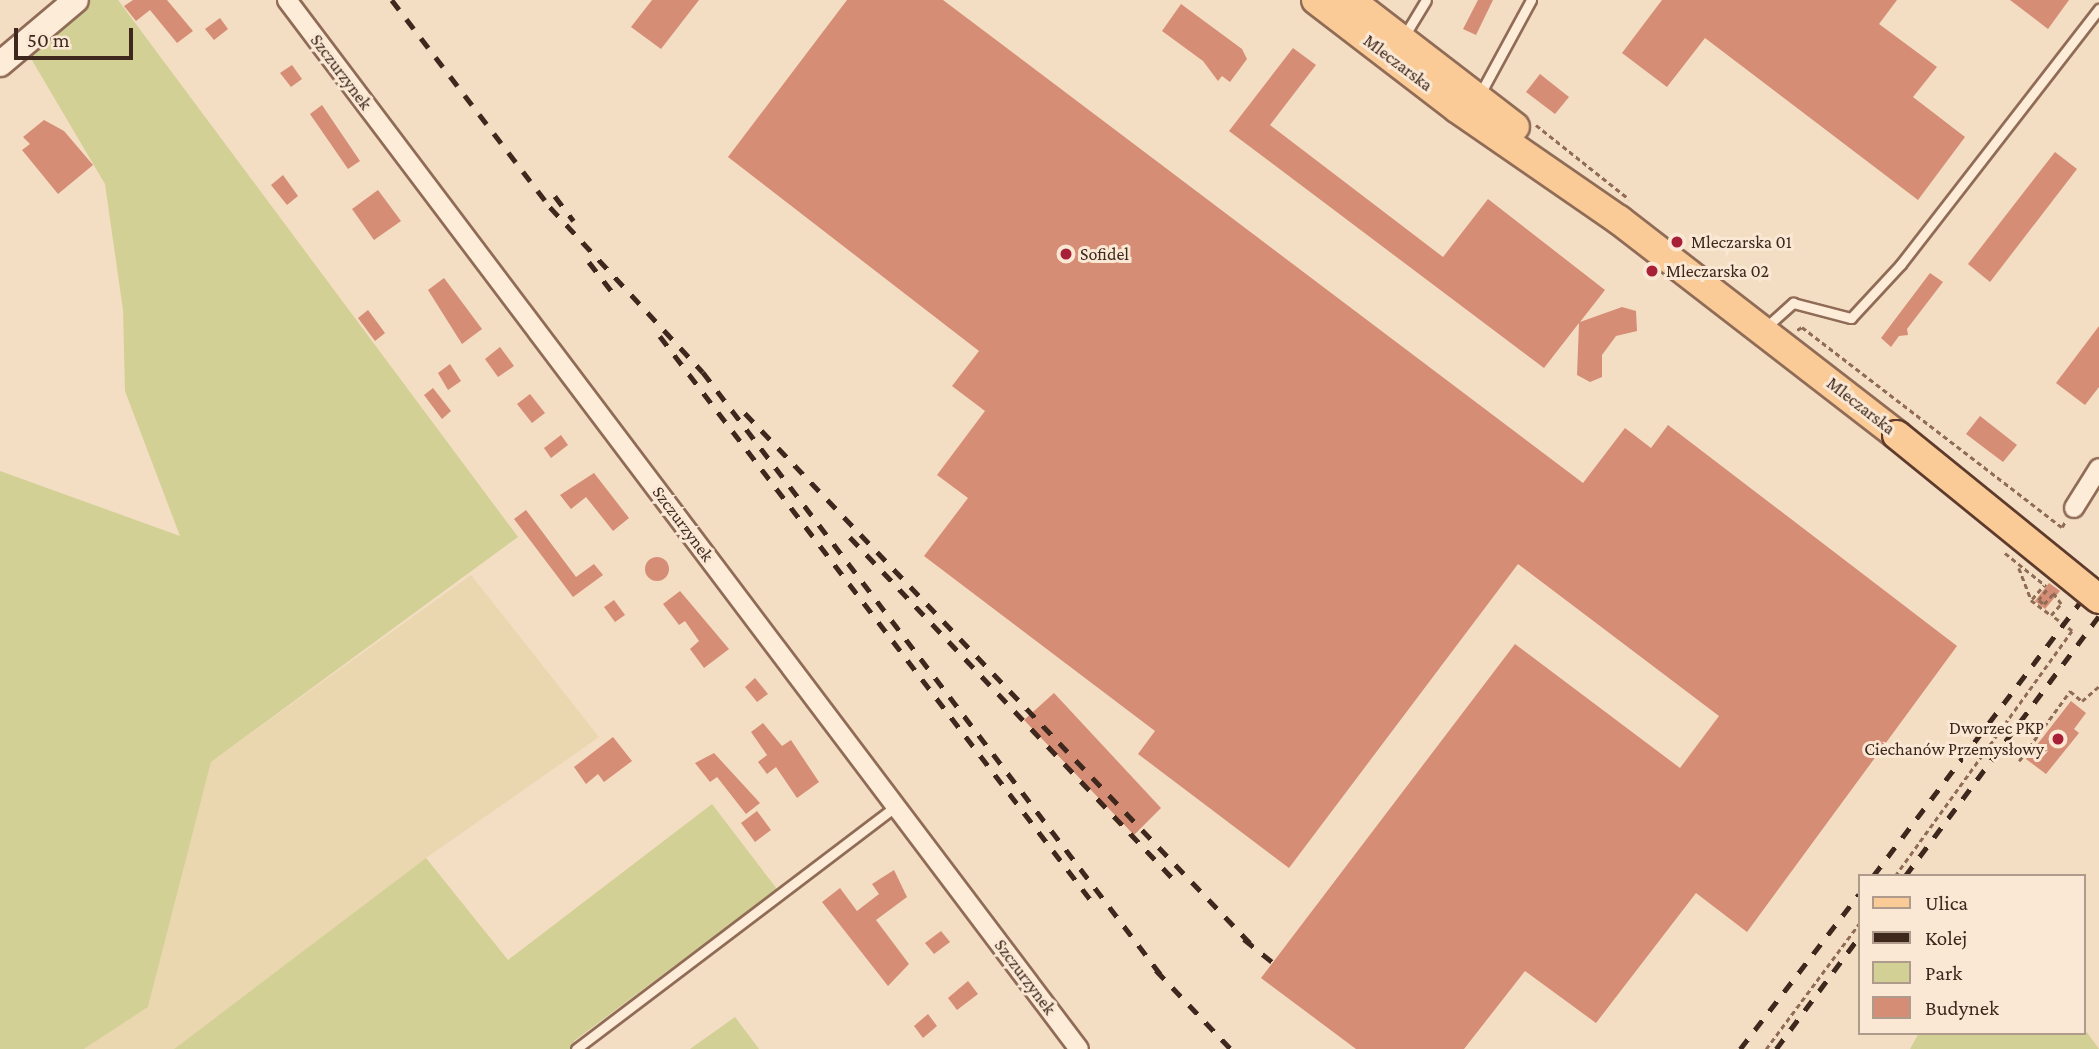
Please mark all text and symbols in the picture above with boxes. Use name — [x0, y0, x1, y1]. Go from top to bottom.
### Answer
scale bar — [18, 14, 136, 58]
text: 50 m — [27, 28, 70, 52]
street label: Szczurzynek — [306, 30, 376, 114]
street label: Mleczarska — [1359, 30, 1437, 96]
place label: Mleczarska 01 — [1691, 231, 1792, 253]
marker: Mleczarska 01 — [1669, 234, 1685, 250]
place label: Sofidel — [1080, 243, 1129, 265]
marker: Sofidel — [1058, 246, 1074, 262]
place label: Mleczarska 02 — [1666, 260, 1769, 282]
marker: Mleczarska 02 — [1644, 263, 1660, 279]
street label: Mleczarska — [1822, 372, 1900, 440]
street label: Szczurzynek — [648, 482, 718, 566]
place label: Dworzec PKP Ciechanów Przemysłowy — [1864, 718, 2044, 760]
marker: Dworzec PKP Ciechanów Przemysłowy — [2050, 731, 2066, 747]
legend — [1857, 874, 2085, 1035]
text: Ulica — [1925, 891, 1968, 915]
text: Kolej — [1925, 926, 1967, 950]
street label: Szczurzynek — [990, 935, 1060, 1019]
text: Park — [1925, 961, 1962, 985]
text: Budynek — [1925, 996, 1999, 1020]

